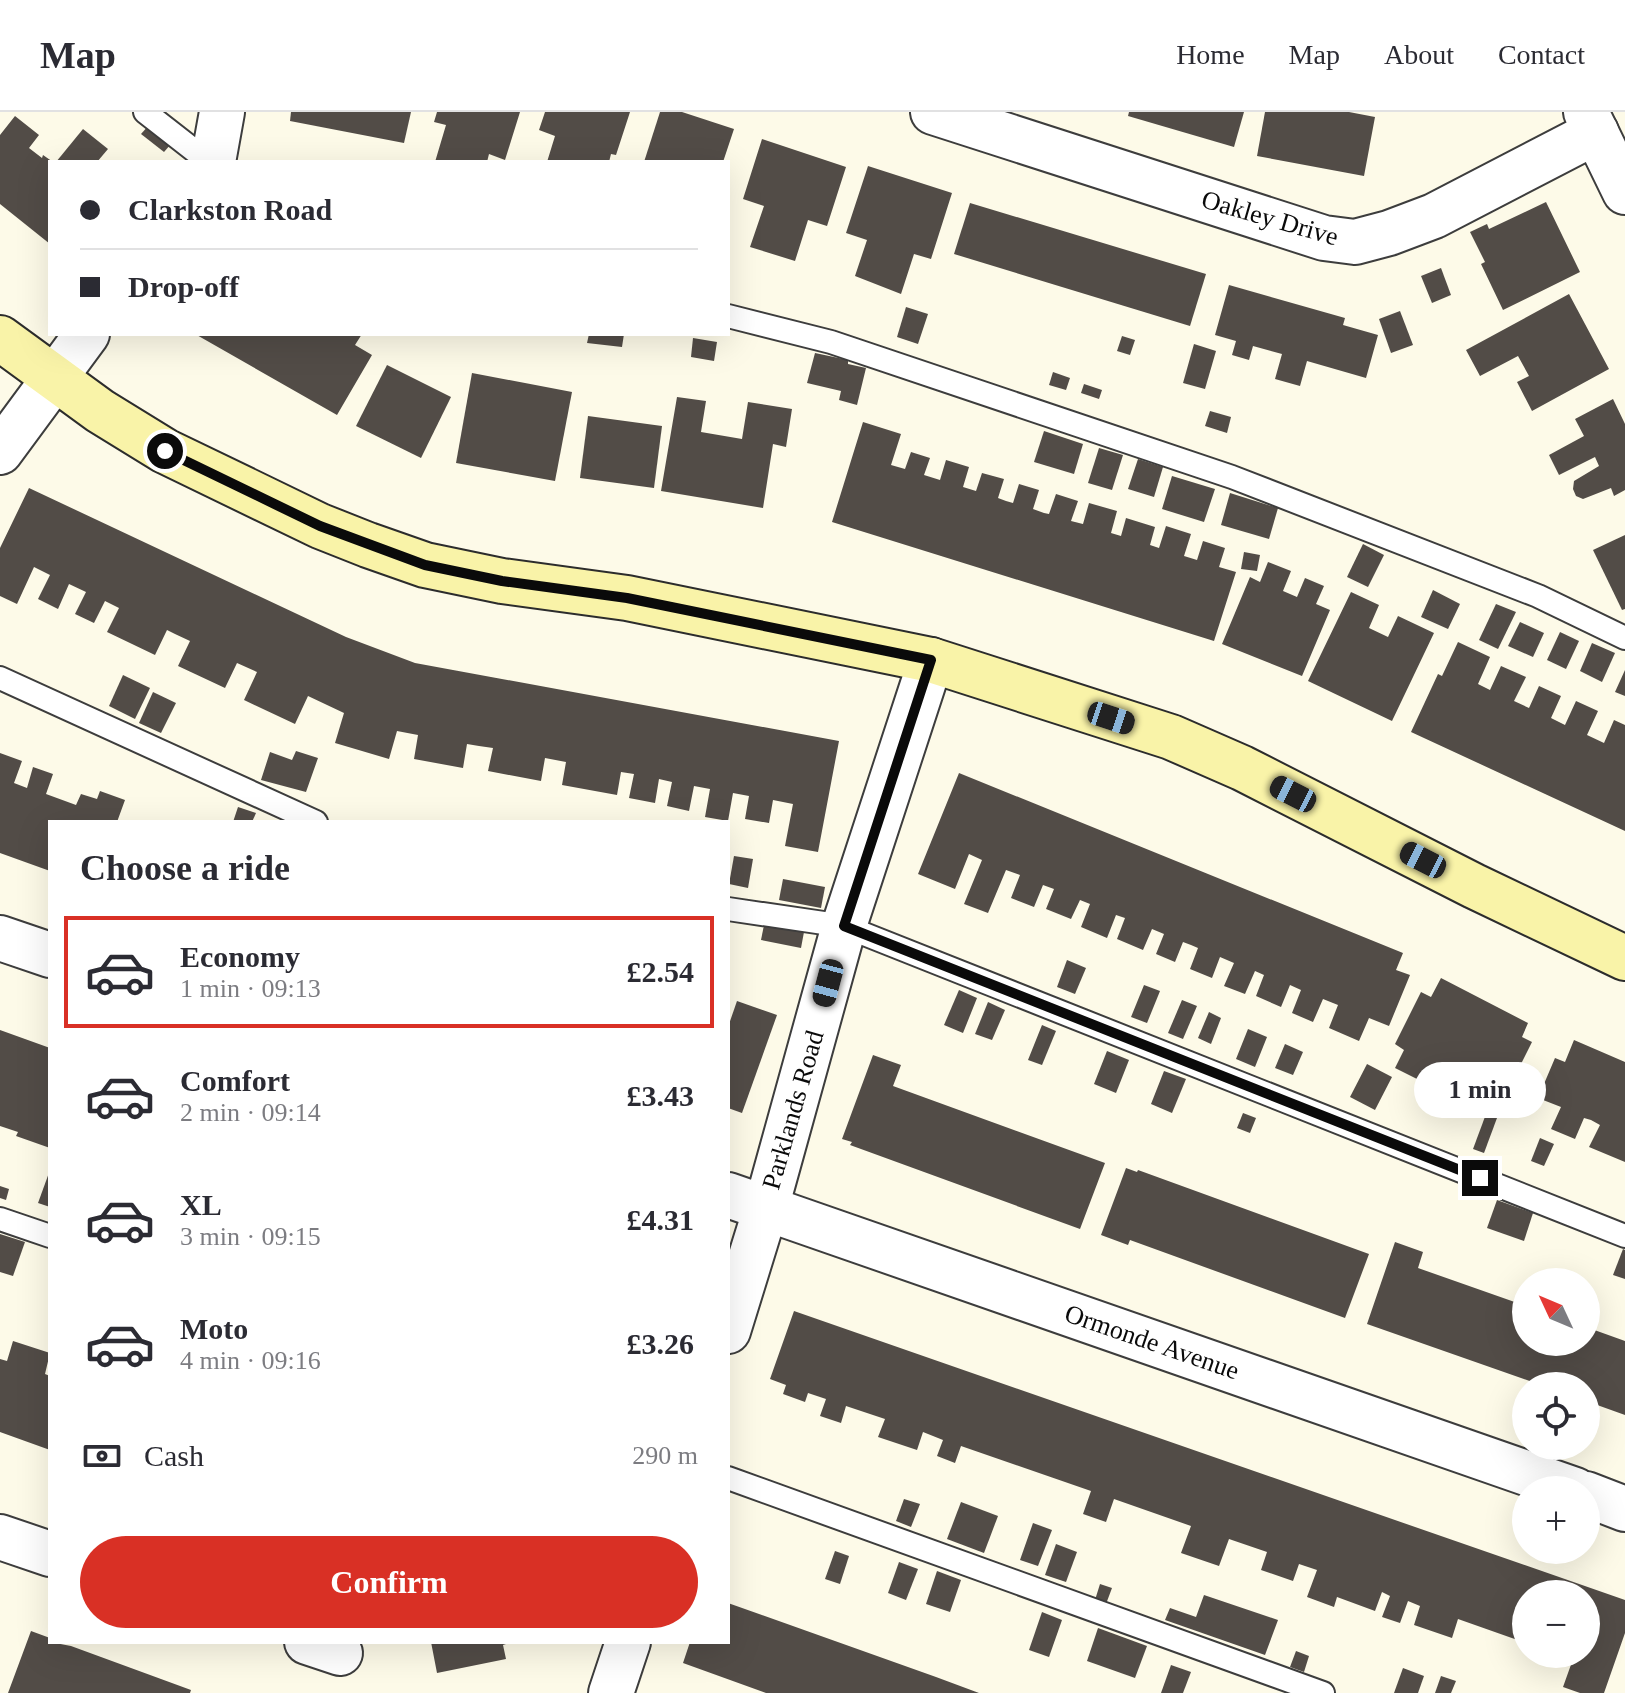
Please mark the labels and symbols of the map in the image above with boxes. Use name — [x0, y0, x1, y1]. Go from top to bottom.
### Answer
street label: Oakley Drive — [1198, 185, 1342, 251]
route start — [147, 433, 183, 469]
car — [1084, 699, 1138, 737]
car — [1266, 772, 1320, 816]
car — [1396, 838, 1450, 882]
car — [810, 957, 846, 1009]
street label: Parklands Road — [756, 1027, 830, 1193]
callout: 1 min — [1414, 1062, 1546, 1118]
route end — [1462, 1160, 1498, 1196]
north arrow — [1512, 1268, 1600, 1356]
street label: Ormonde Avenue — [1061, 1299, 1243, 1385]

